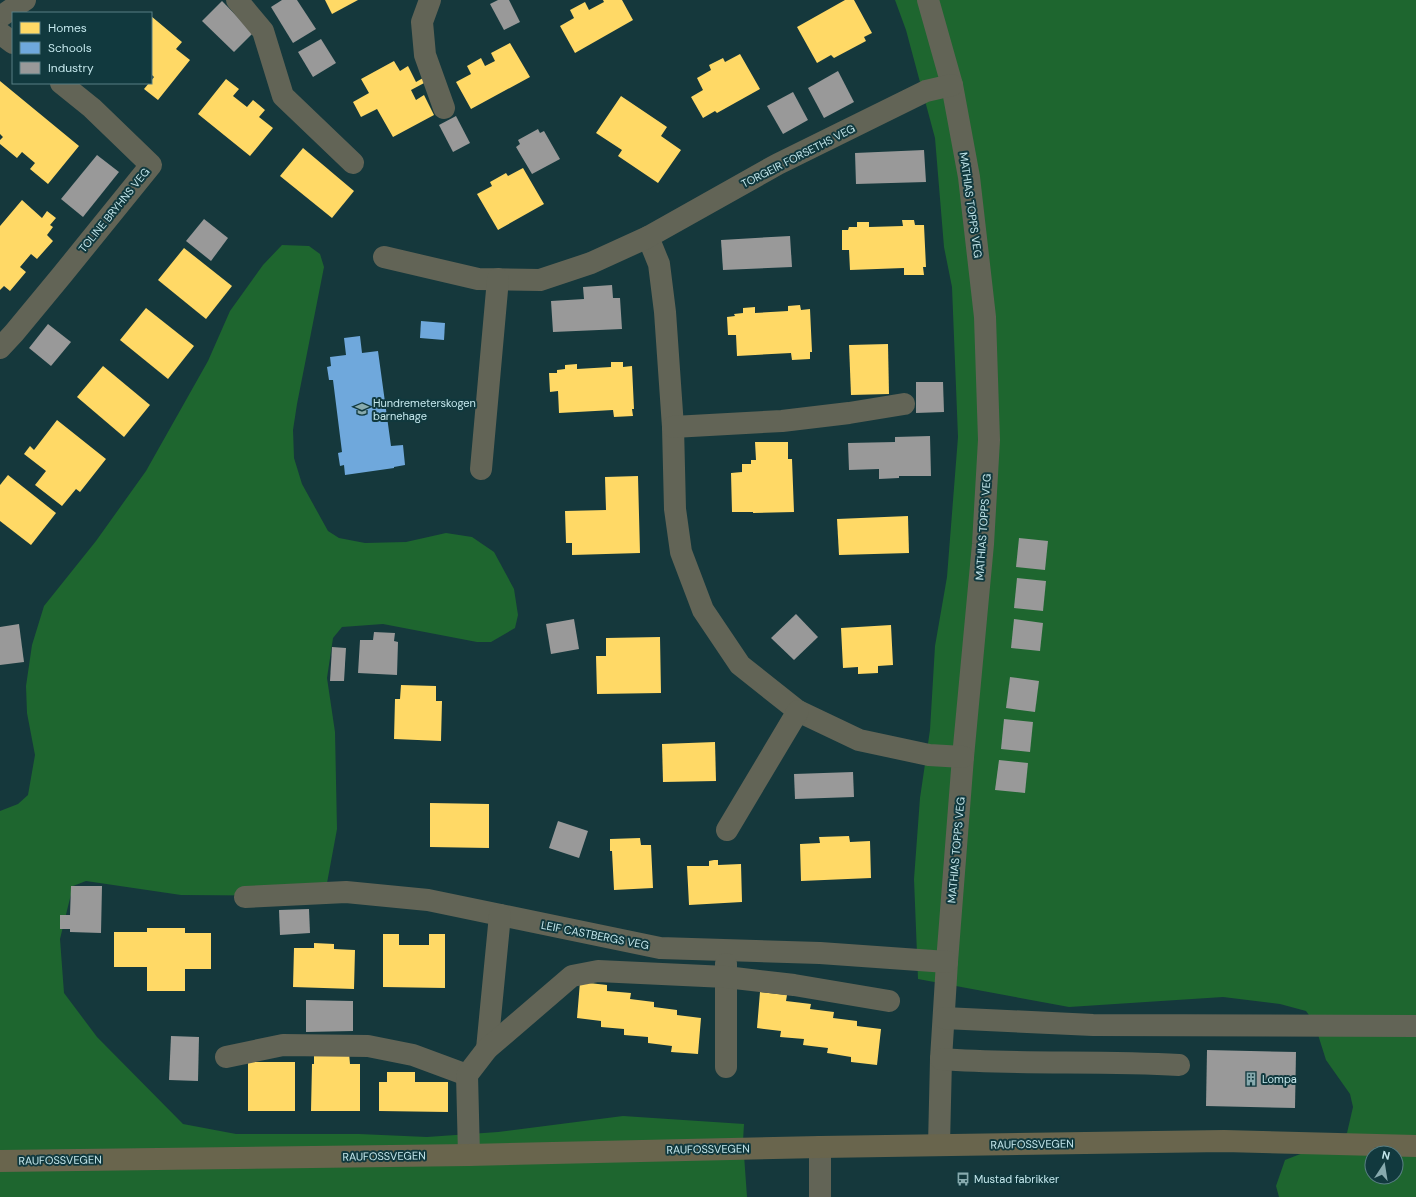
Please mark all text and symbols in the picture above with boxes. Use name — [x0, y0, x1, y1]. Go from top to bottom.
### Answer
legend — [12, 12, 152, 84]
text: Homes — [48, 20, 87, 36]
text: Schools — [48, 40, 92, 56]
text: Industry — [48, 60, 94, 76]
street label: TORGEIR FORSETHS VEG — [739, 121, 857, 191]
street label: MATHIAS TOPPS VEG — [957, 151, 985, 259]
street label: TOLINE BRYHNS VEG — [76, 165, 152, 255]
place label: Hundremeterskogen barnehage — [373, 396, 476, 423]
school or university icon: Hundremeterskogen barnehage — [354, 401, 370, 417]
street label: MATHIAS TOPPS VEG — [972, 473, 994, 581]
street label: MATHIAS TOPPS VEG — [944, 796, 968, 904]
street label: LEIF CASTBERGS VEG — [540, 918, 650, 952]
building icon: Lompa — [1243, 1071, 1259, 1087]
place label: Lompa — [1262, 1072, 1297, 1086]
street label: RAUFOSSVEGEN — [990, 1136, 1074, 1152]
street label: RAUFOSSVEGEN — [666, 1141, 750, 1157]
north arrow — [1364, 1145, 1404, 1185]
street label: RAUFOSSVEGEN — [342, 1148, 426, 1164]
text: N — [1381, 1148, 1391, 1163]
street label: RAUFOSSVEGEN — [18, 1152, 102, 1168]
bus stop icon: Mustad fabrikker — [955, 1171, 971, 1187]
place label: Mustad fabrikker — [974, 1172, 1059, 1186]

